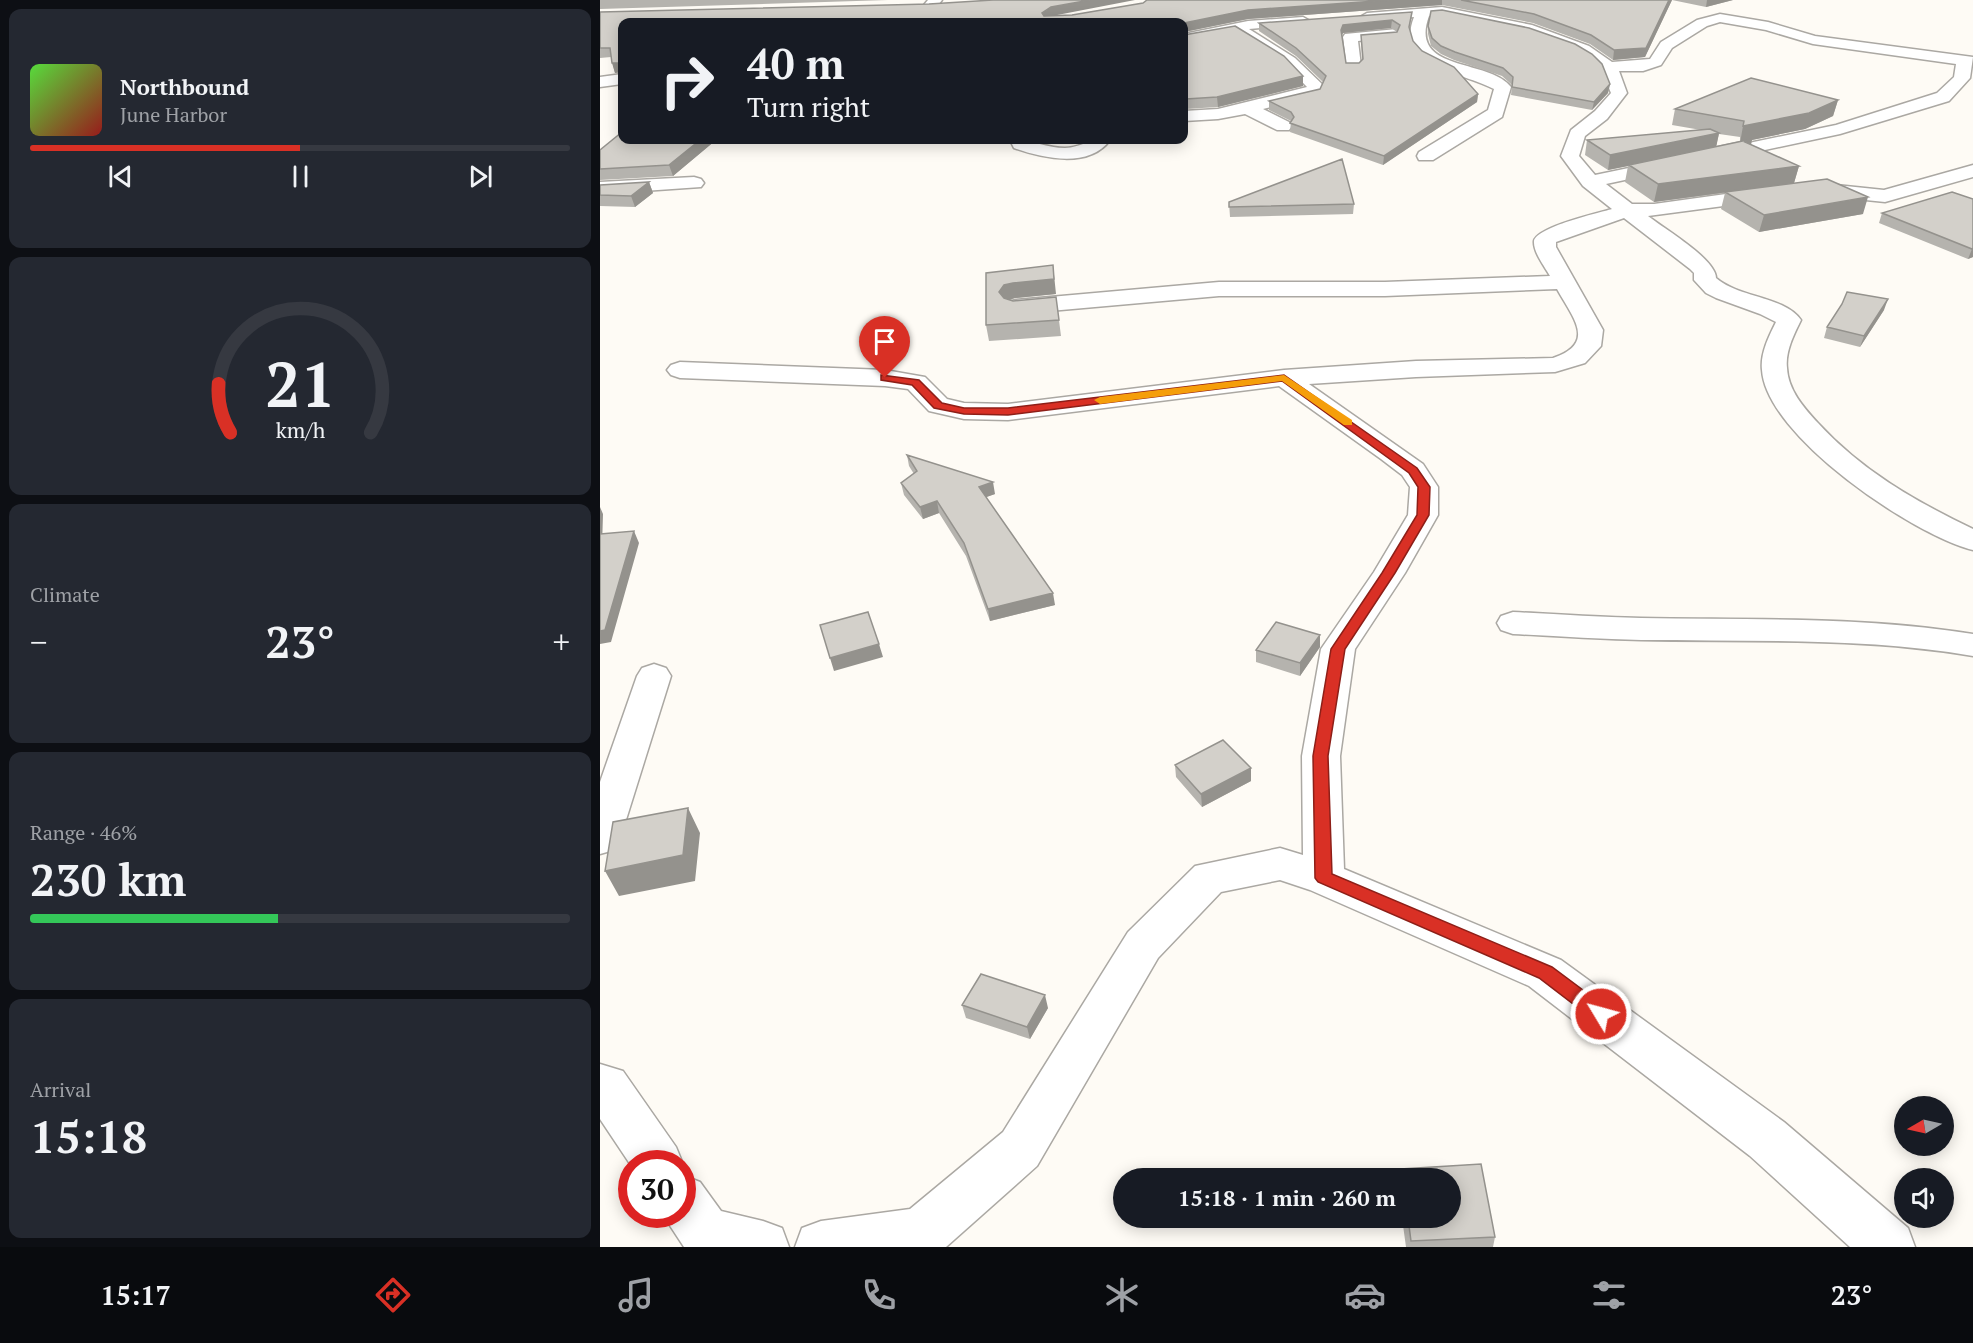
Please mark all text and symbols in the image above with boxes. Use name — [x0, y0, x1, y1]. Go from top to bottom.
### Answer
text: 40 m — [747, 35, 845, 91]
icon: right — [648, 42, 726, 120]
text: Northbound — [120, 72, 249, 101]
text: Turn right — [747, 89, 870, 125]
text: June Harbor — [120, 101, 227, 128]
icon: previous — [104, 160, 137, 193]
icon: pause — [284, 160, 317, 193]
icon: next — [464, 160, 497, 193]
pin — [859, 316, 910, 378]
icon: arrive — [868, 325, 901, 358]
text: 21 — [265, 342, 335, 425]
text: km/h — [275, 416, 325, 444]
text: Climate — [30, 581, 100, 608]
text: 23° — [265, 611, 335, 671]
text: − — [30, 620, 48, 663]
text: + — [552, 620, 570, 663]
text: Range · 46% — [30, 819, 137, 846]
text: 230 km — [30, 849, 186, 909]
position arrow — [1569, 982, 1633, 1046]
text: Arrival — [30, 1076, 91, 1103]
north arrow — [1894, 1096, 1954, 1156]
map controls — [1894, 1096, 1954, 1228]
text: 15:18 — [30, 1106, 147, 1166]
speed limit sign: 30 — [618, 1150, 696, 1228]
button: sound — [1894, 1168, 1954, 1228]
text: 15:18 · 1 min · 260 m — [1178, 1183, 1396, 1212]
icon: directions — [372, 1274, 414, 1316]
icon: music — [615, 1274, 657, 1316]
icon: phone — [858, 1274, 900, 1316]
icon: climate — [1101, 1274, 1143, 1316]
icon: car — [1344, 1274, 1386, 1316]
icon: filters — [1588, 1274, 1630, 1316]
text: 15:17 — [101, 1277, 171, 1313]
text: 23° — [1831, 1277, 1872, 1313]

